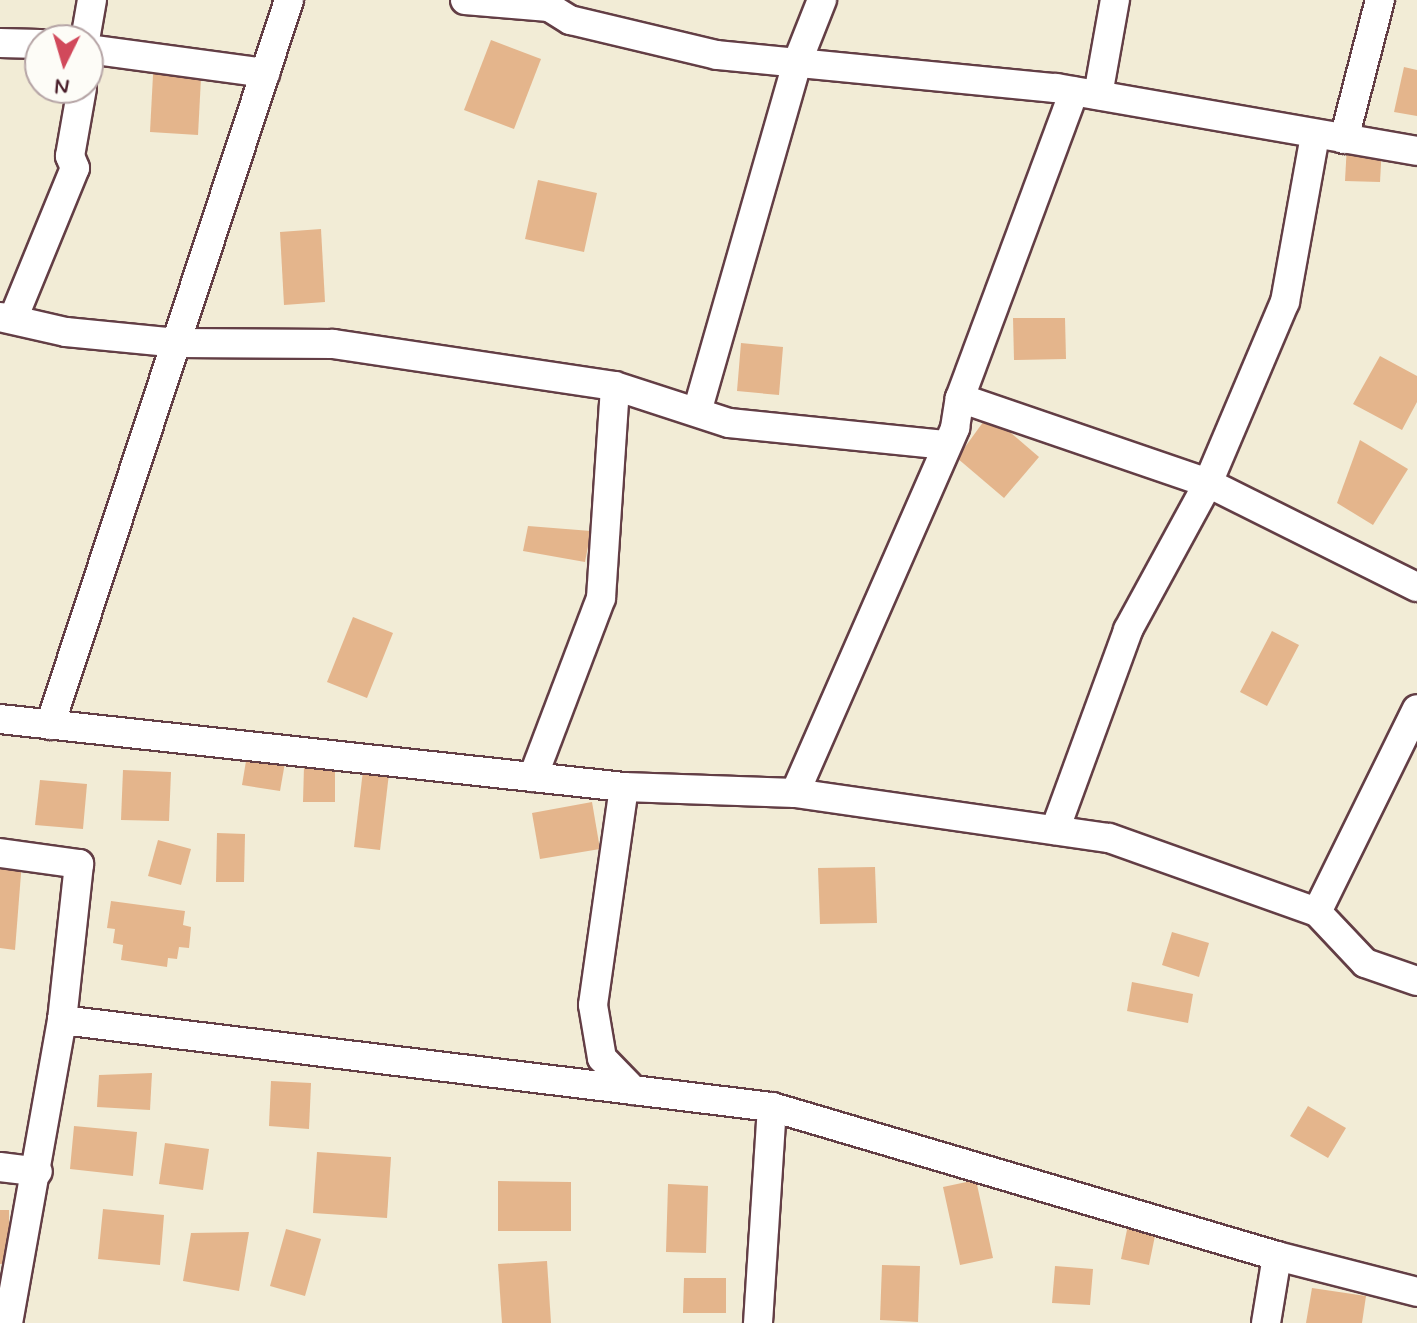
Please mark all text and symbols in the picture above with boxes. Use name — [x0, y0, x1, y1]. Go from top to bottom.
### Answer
north arrow — [24, 24, 104, 104]
text: N — [54, 71, 71, 101]

